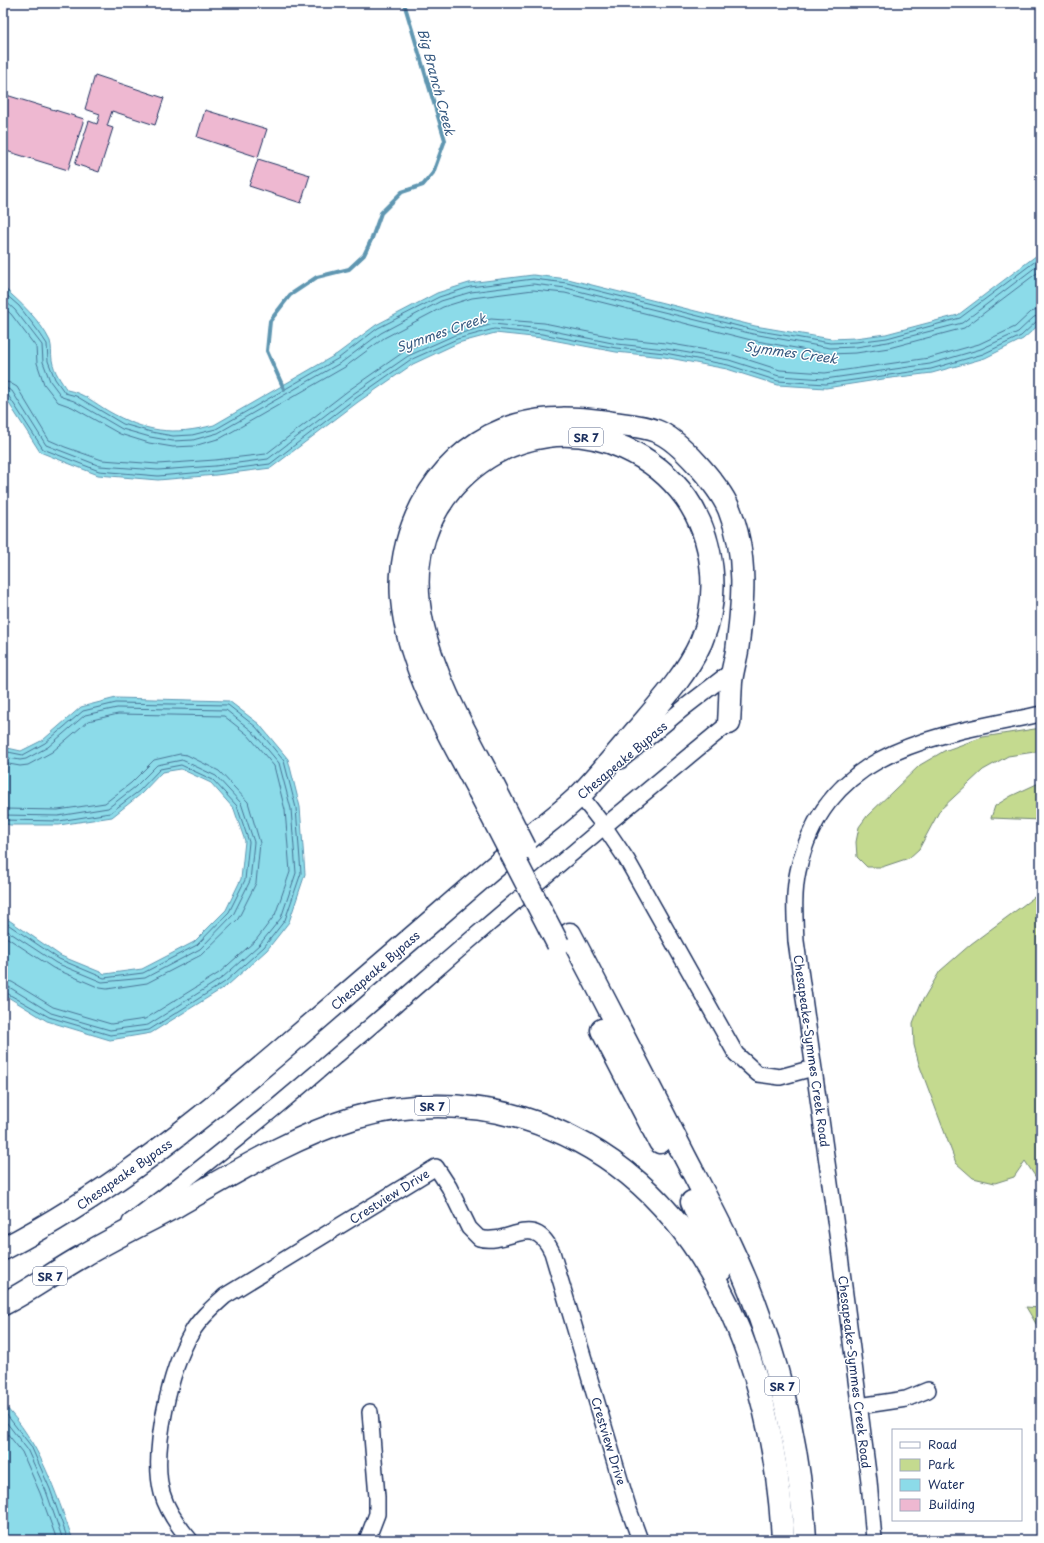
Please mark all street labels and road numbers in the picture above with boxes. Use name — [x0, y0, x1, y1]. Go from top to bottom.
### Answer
road number: SR 7 — [569, 428, 603, 446]
street label: Chesapeake Bypass — [573, 717, 671, 803]
street label: Chesapeake Bypass — [327, 926, 424, 1014]
street label: Chesapeake-Symmes Creek Road — [790, 954, 834, 1148]
road number: SR 7 — [415, 1097, 449, 1115]
street label: Chesapeake Bypass — [73, 1134, 176, 1214]
street label: Crestview Drive — [346, 1164, 432, 1228]
road number: SR 7 — [33, 1267, 67, 1285]
street label: Chesapeake-Symmes Creek Road — [834, 1275, 876, 1469]
road number: SR 7 — [765, 1377, 799, 1395]
street label: Crestview Drive — [587, 1395, 631, 1487]

